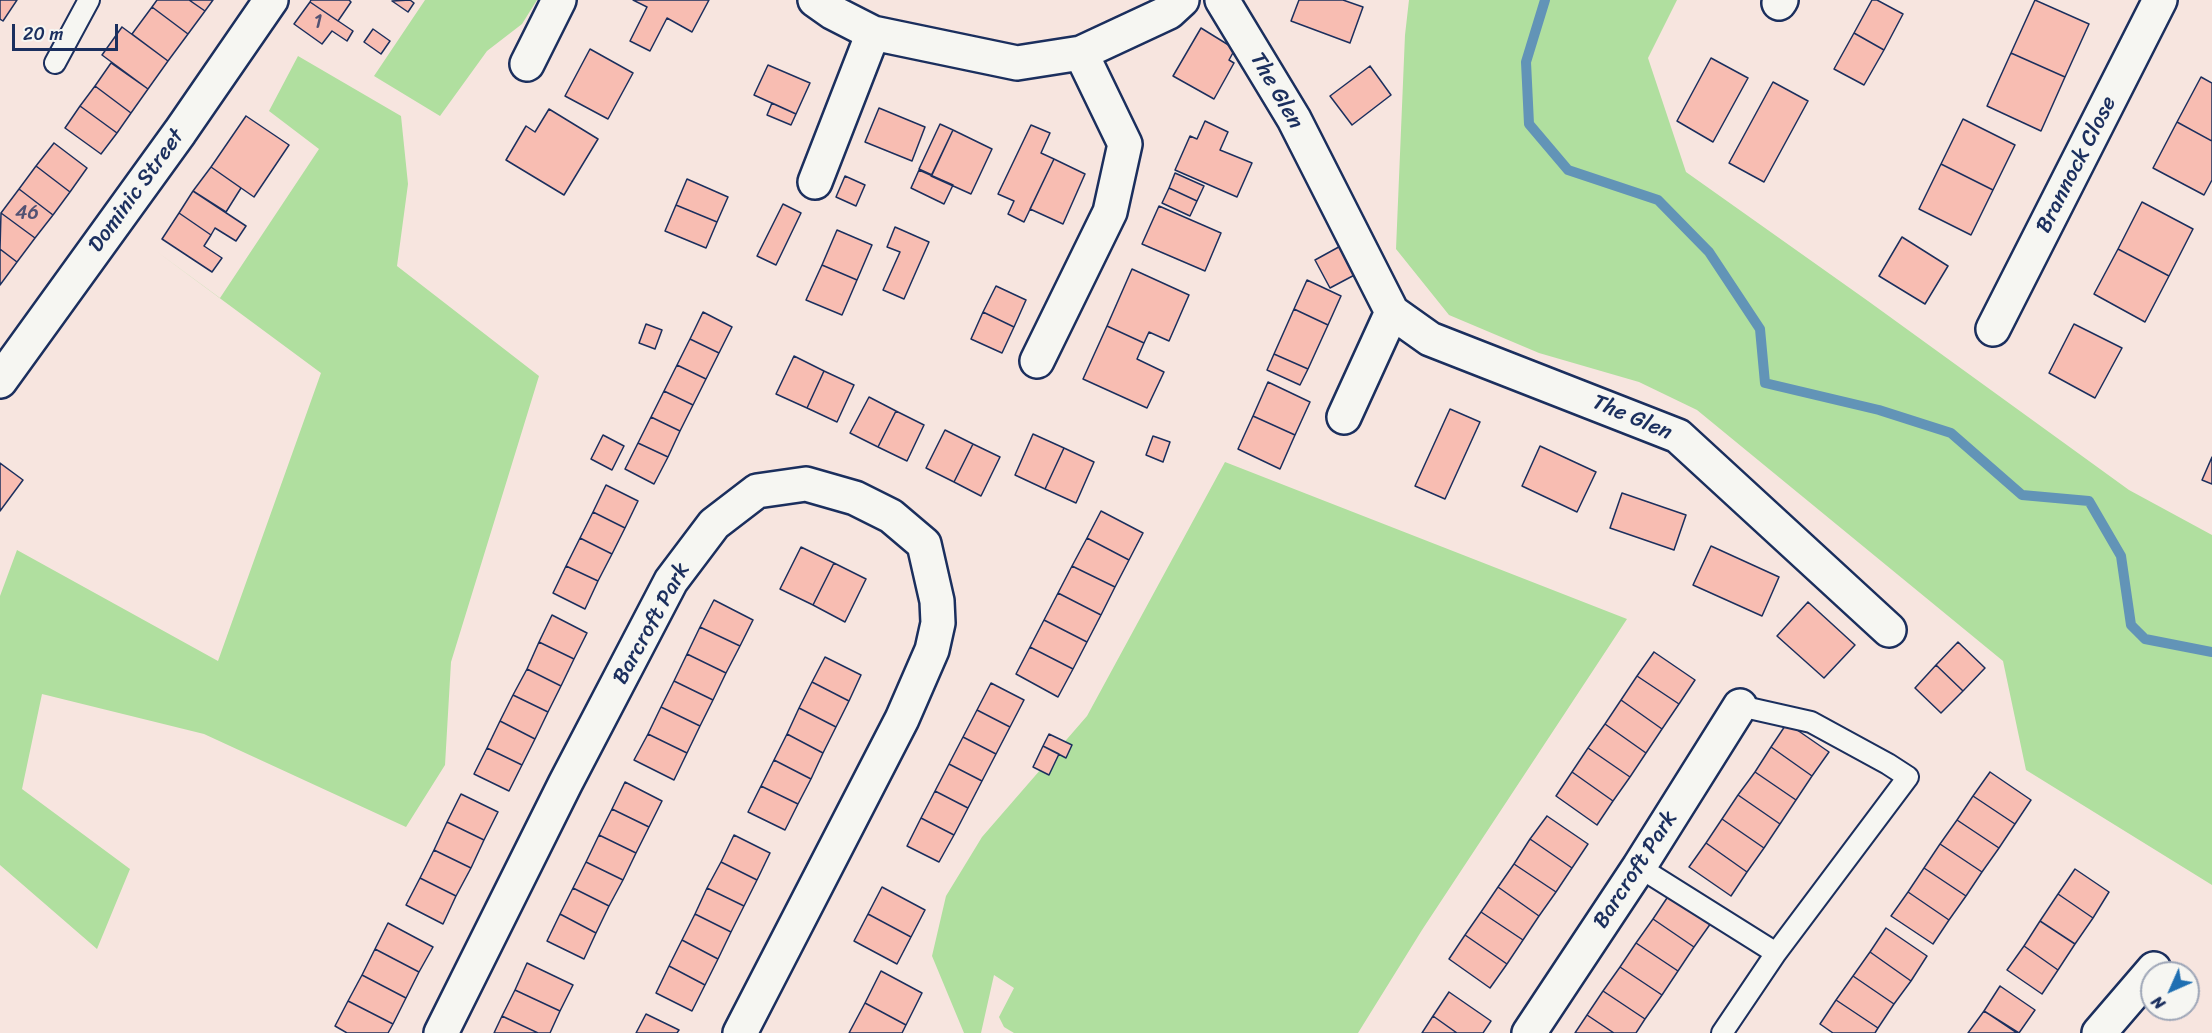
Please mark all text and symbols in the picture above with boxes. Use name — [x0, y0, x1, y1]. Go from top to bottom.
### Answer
house number: 1 — [314, 11, 322, 35]
scale bar — [15, 12, 122, 50]
text: 20 m — [23, 18, 63, 50]
street label: The Glen — [1244, 48, 1308, 134]
street label: Brannock Close — [2031, 92, 2123, 238]
street label: Dominic Street — [83, 124, 191, 258]
house number: 46 — [15, 202, 39, 226]
street label: The Glen — [1588, 389, 1676, 447]
street label: Barcroft Park — [608, 559, 696, 689]
street label: Barcroft Park — [1588, 806, 1684, 934]
north arrow — [2140, 961, 2200, 1021]
text: N — [2144, 988, 2173, 1017]

